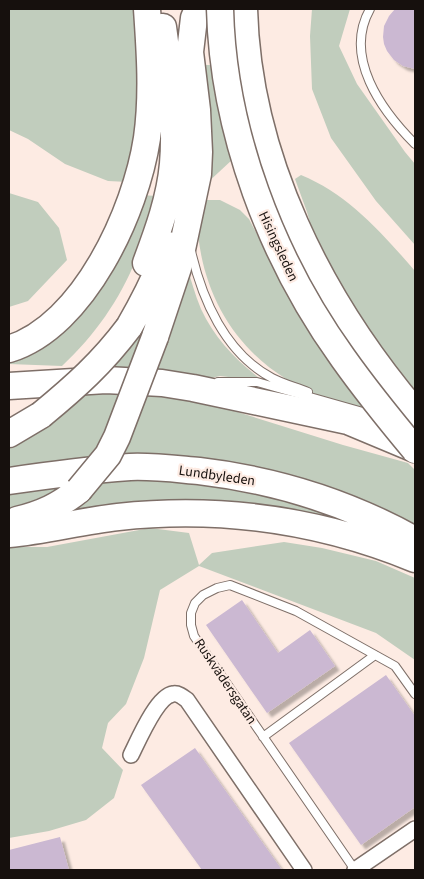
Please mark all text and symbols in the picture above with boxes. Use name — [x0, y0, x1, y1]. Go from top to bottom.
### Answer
street label: Hisingsleden — [253, 208, 303, 285]
street label: Lundbyleden — [177, 461, 256, 491]
street label: Ruskvädersgatan — [189, 635, 261, 729]

